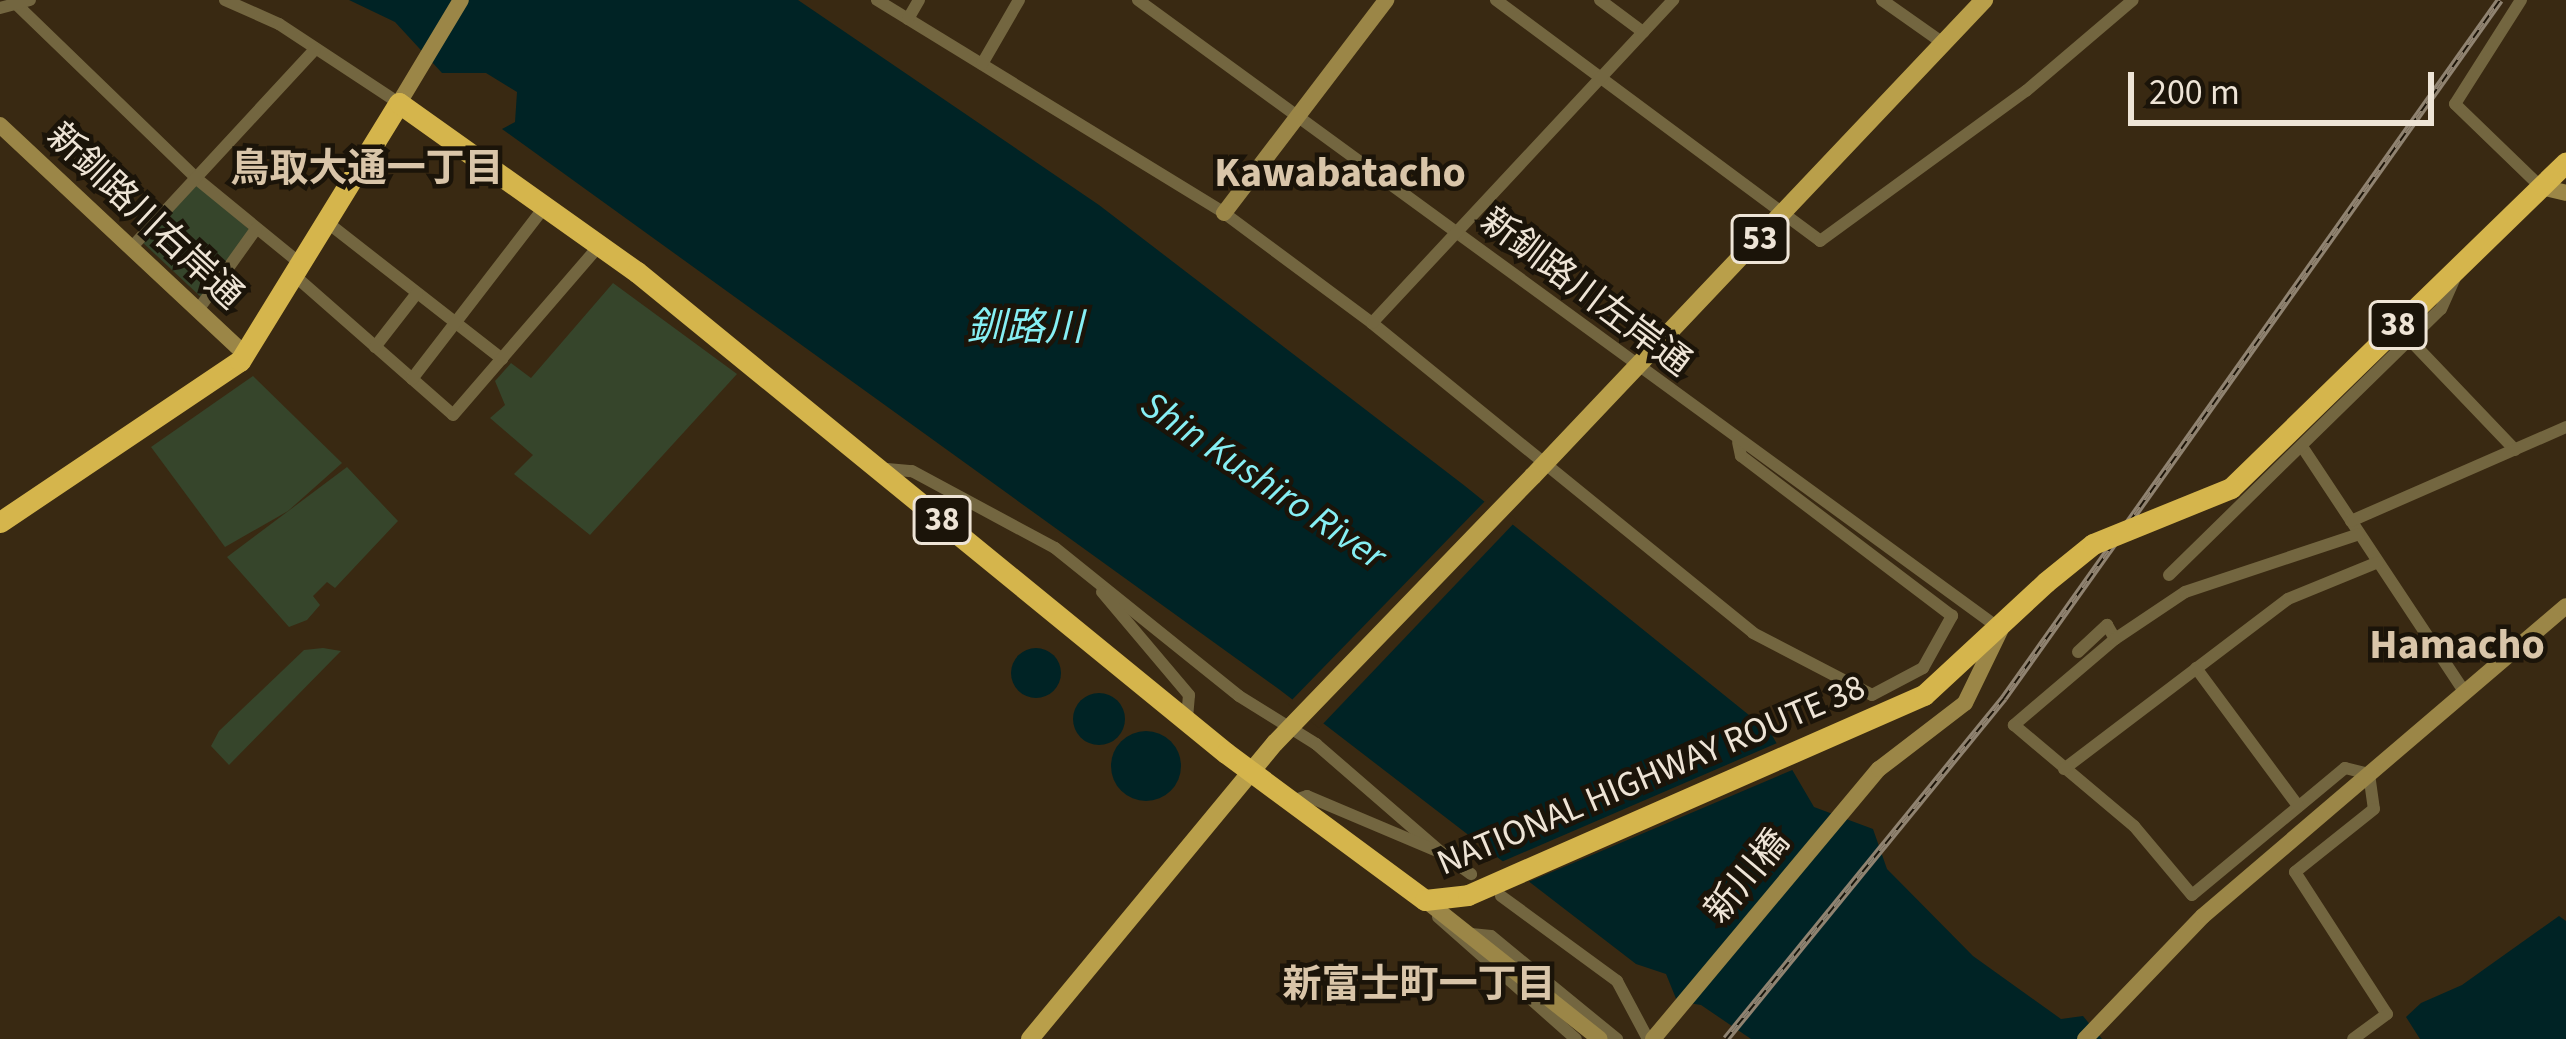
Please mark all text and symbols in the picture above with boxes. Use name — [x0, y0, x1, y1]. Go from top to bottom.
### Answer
scale bar — [2134, 48, 2440, 122]
text: 200 m — [2149, 67, 2240, 118]
street label: 新釧路川右岸通 — [38, 114, 252, 318]
district label: 鳥取大通一丁目 — [231, 146, 503, 192]
district label: Kawabatacho — [1214, 148, 1466, 198]
street label: 新釧路川左岸通 — [1472, 199, 1700, 385]
road number: 53 — [1730, 212, 1790, 266]
road number: 38 — [2368, 298, 2428, 352]
water label: 釧路川 — [967, 305, 1083, 351]
water label: Shin Kushiro River — [1132, 382, 1394, 580]
road number: 38 — [912, 493, 972, 547]
district label: Hamacho — [2369, 620, 2545, 670]
street label: NATIONAL HIGHWAY ROUTE 38 — [1431, 665, 1871, 885]
street label: 新川橋 — [1696, 821, 1798, 931]
district label: 新富士町一丁目 — [1283, 962, 1555, 1008]

